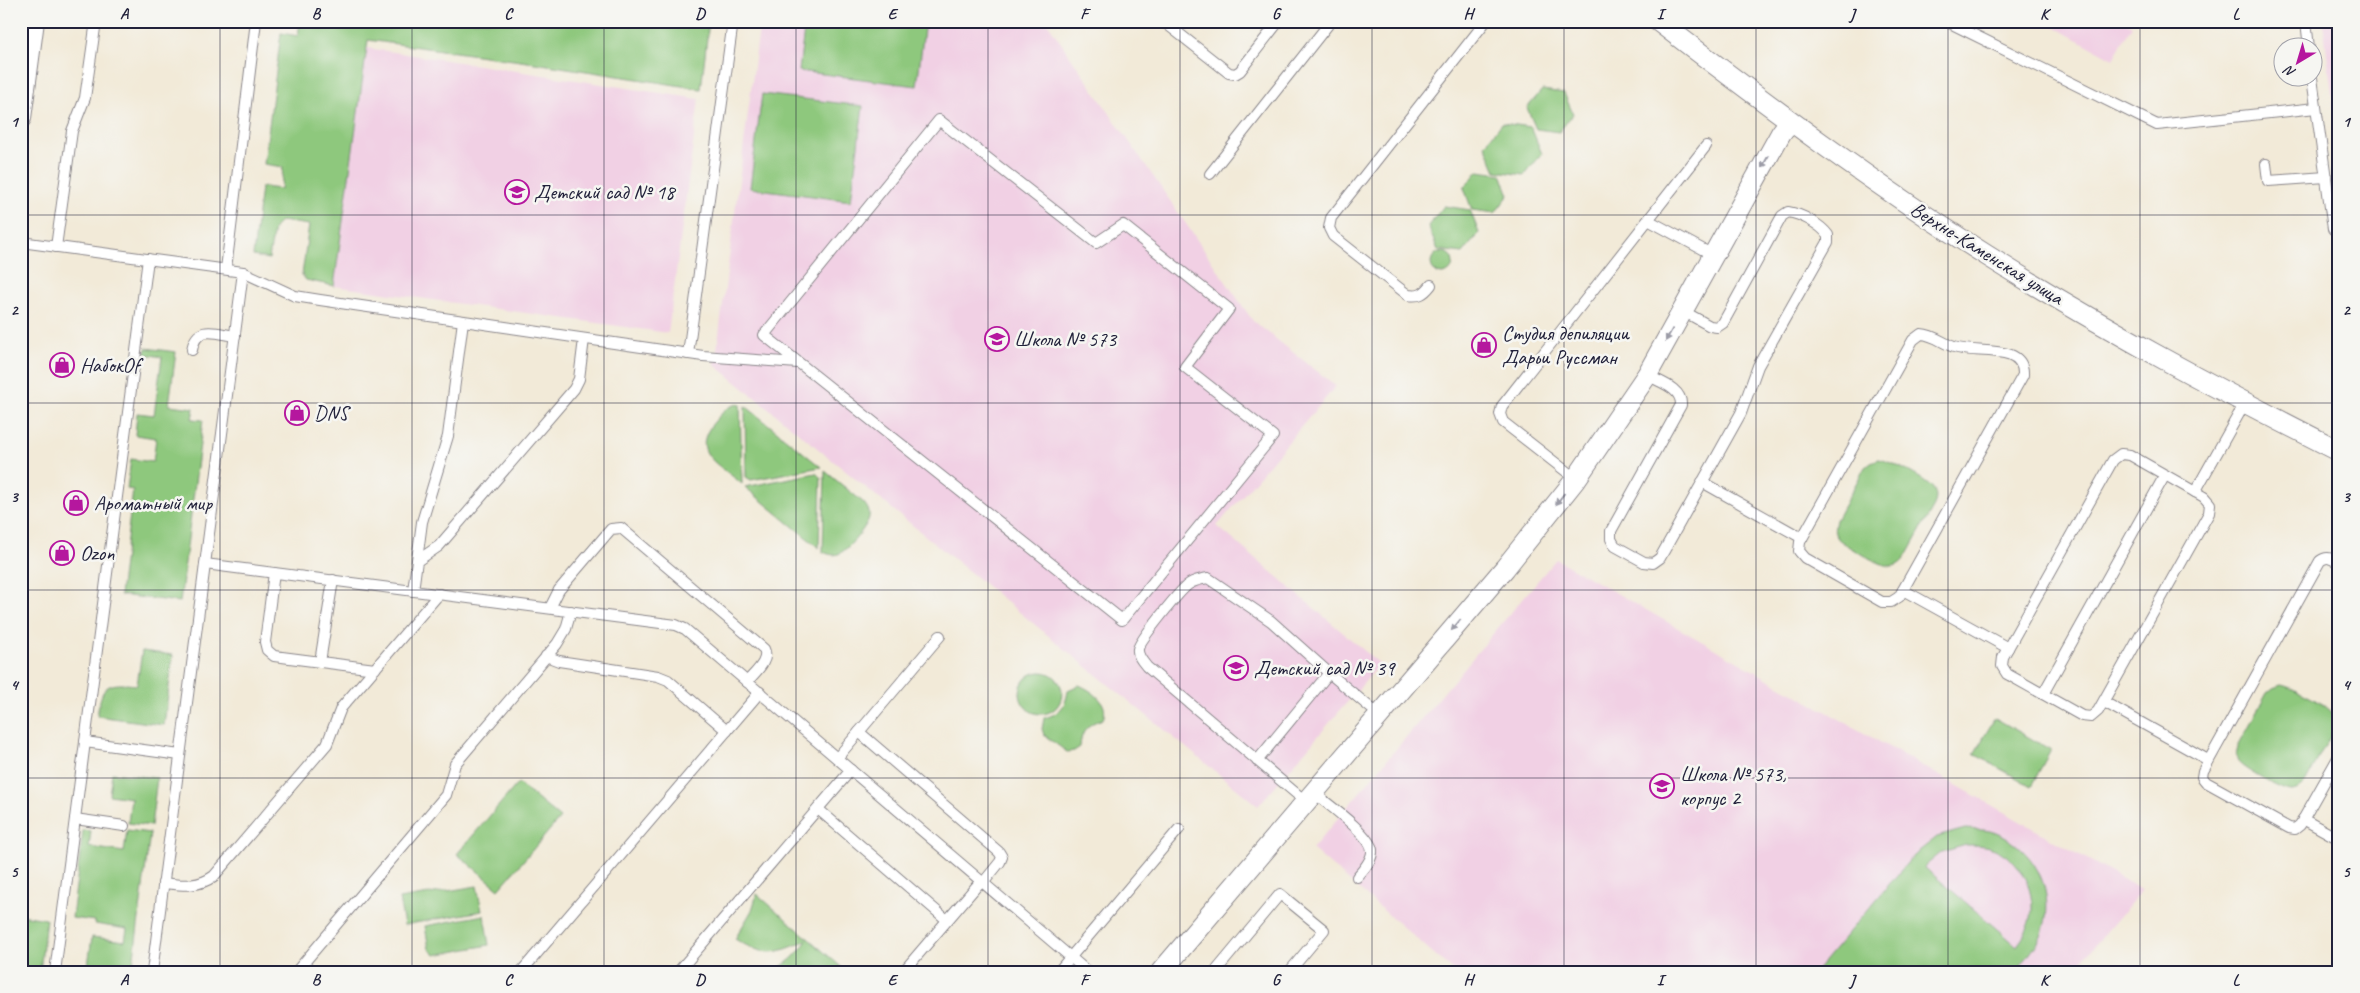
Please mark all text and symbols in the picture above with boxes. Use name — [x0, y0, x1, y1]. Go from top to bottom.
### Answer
text: A — [120, 4, 130, 24]
text: B — [312, 4, 322, 24]
text: C — [504, 4, 514, 24]
text: D — [695, 4, 706, 24]
text: E — [888, 4, 899, 24]
text: F — [1080, 4, 1091, 24]
text: G — [1272, 4, 1282, 24]
text: H — [1463, 4, 1475, 24]
text: I — [1657, 4, 1667, 24]
text: J — [1848, 4, 1857, 24]
text: K — [2040, 4, 2052, 24]
text: L — [2233, 4, 2241, 24]
north arrow — [2272, 38, 2322, 88]
text: N — [2280, 61, 2299, 81]
text: 1 — [10, 112, 19, 132]
text: 1 — [2342, 112, 2351, 132]
one-way arrow — [1760, 156, 1769, 169]
school or university icon: Детский сад № 18 — [504, 179, 530, 205]
place label: Детский сад № 18 — [534, 179, 677, 205]
street label: Верхне-Каменская улица — [1906, 195, 2070, 311]
text: 2 — [10, 300, 19, 320]
text: 2 — [2342, 300, 2351, 320]
place label: Студия депиляции Дарьи Руссман — [1502, 320, 1631, 370]
school or university icon: Школа № 573 — [984, 326, 1010, 352]
place label: Школа № 573 — [1014, 326, 1118, 352]
one-way arrow — [1665, 328, 1673, 342]
shop icon: Студия депиляции Дарьи Руссман — [1471, 332, 1497, 358]
shop icon: НабокOf — [49, 352, 75, 378]
place label: НабокOf — [80, 352, 144, 378]
shop icon: DNS — [284, 400, 310, 426]
place label: DNS — [314, 400, 351, 426]
text: 3 — [10, 487, 19, 507]
text: 3 — [2342, 487, 2351, 507]
shop icon: Ароматный мир — [63, 490, 89, 516]
place label: Ароматный мир — [94, 490, 213, 516]
one-way arrow — [1555, 493, 1565, 506]
shop icon: Ozon — [49, 540, 75, 566]
place label: Ozon — [80, 540, 115, 566]
one-way arrow — [1451, 618, 1462, 631]
school or university icon: Детский сад № 39 — [1223, 655, 1249, 681]
place label: Детский сад № 39 — [1254, 655, 1396, 681]
text: 4 — [10, 675, 19, 695]
text: 4 — [2342, 675, 2351, 695]
place label: Школа № 573, корпус 2 — [1680, 761, 1786, 811]
school or university icon: Школа № 573, корпус 2 — [1649, 773, 1675, 799]
text: 5 — [11, 862, 20, 882]
text: 5 — [2343, 862, 2352, 882]
text: A — [120, 970, 130, 990]
text: B — [312, 970, 322, 990]
text: C — [504, 970, 514, 990]
text: D — [695, 970, 706, 990]
text: E — [888, 970, 899, 990]
text: F — [1080, 970, 1091, 990]
text: G — [1272, 970, 1282, 990]
text: H — [1463, 970, 1475, 990]
text: I — [1657, 970, 1667, 990]
text: J — [1848, 970, 1857, 990]
text: K — [2040, 970, 2052, 990]
text: L — [2233, 970, 2241, 990]

